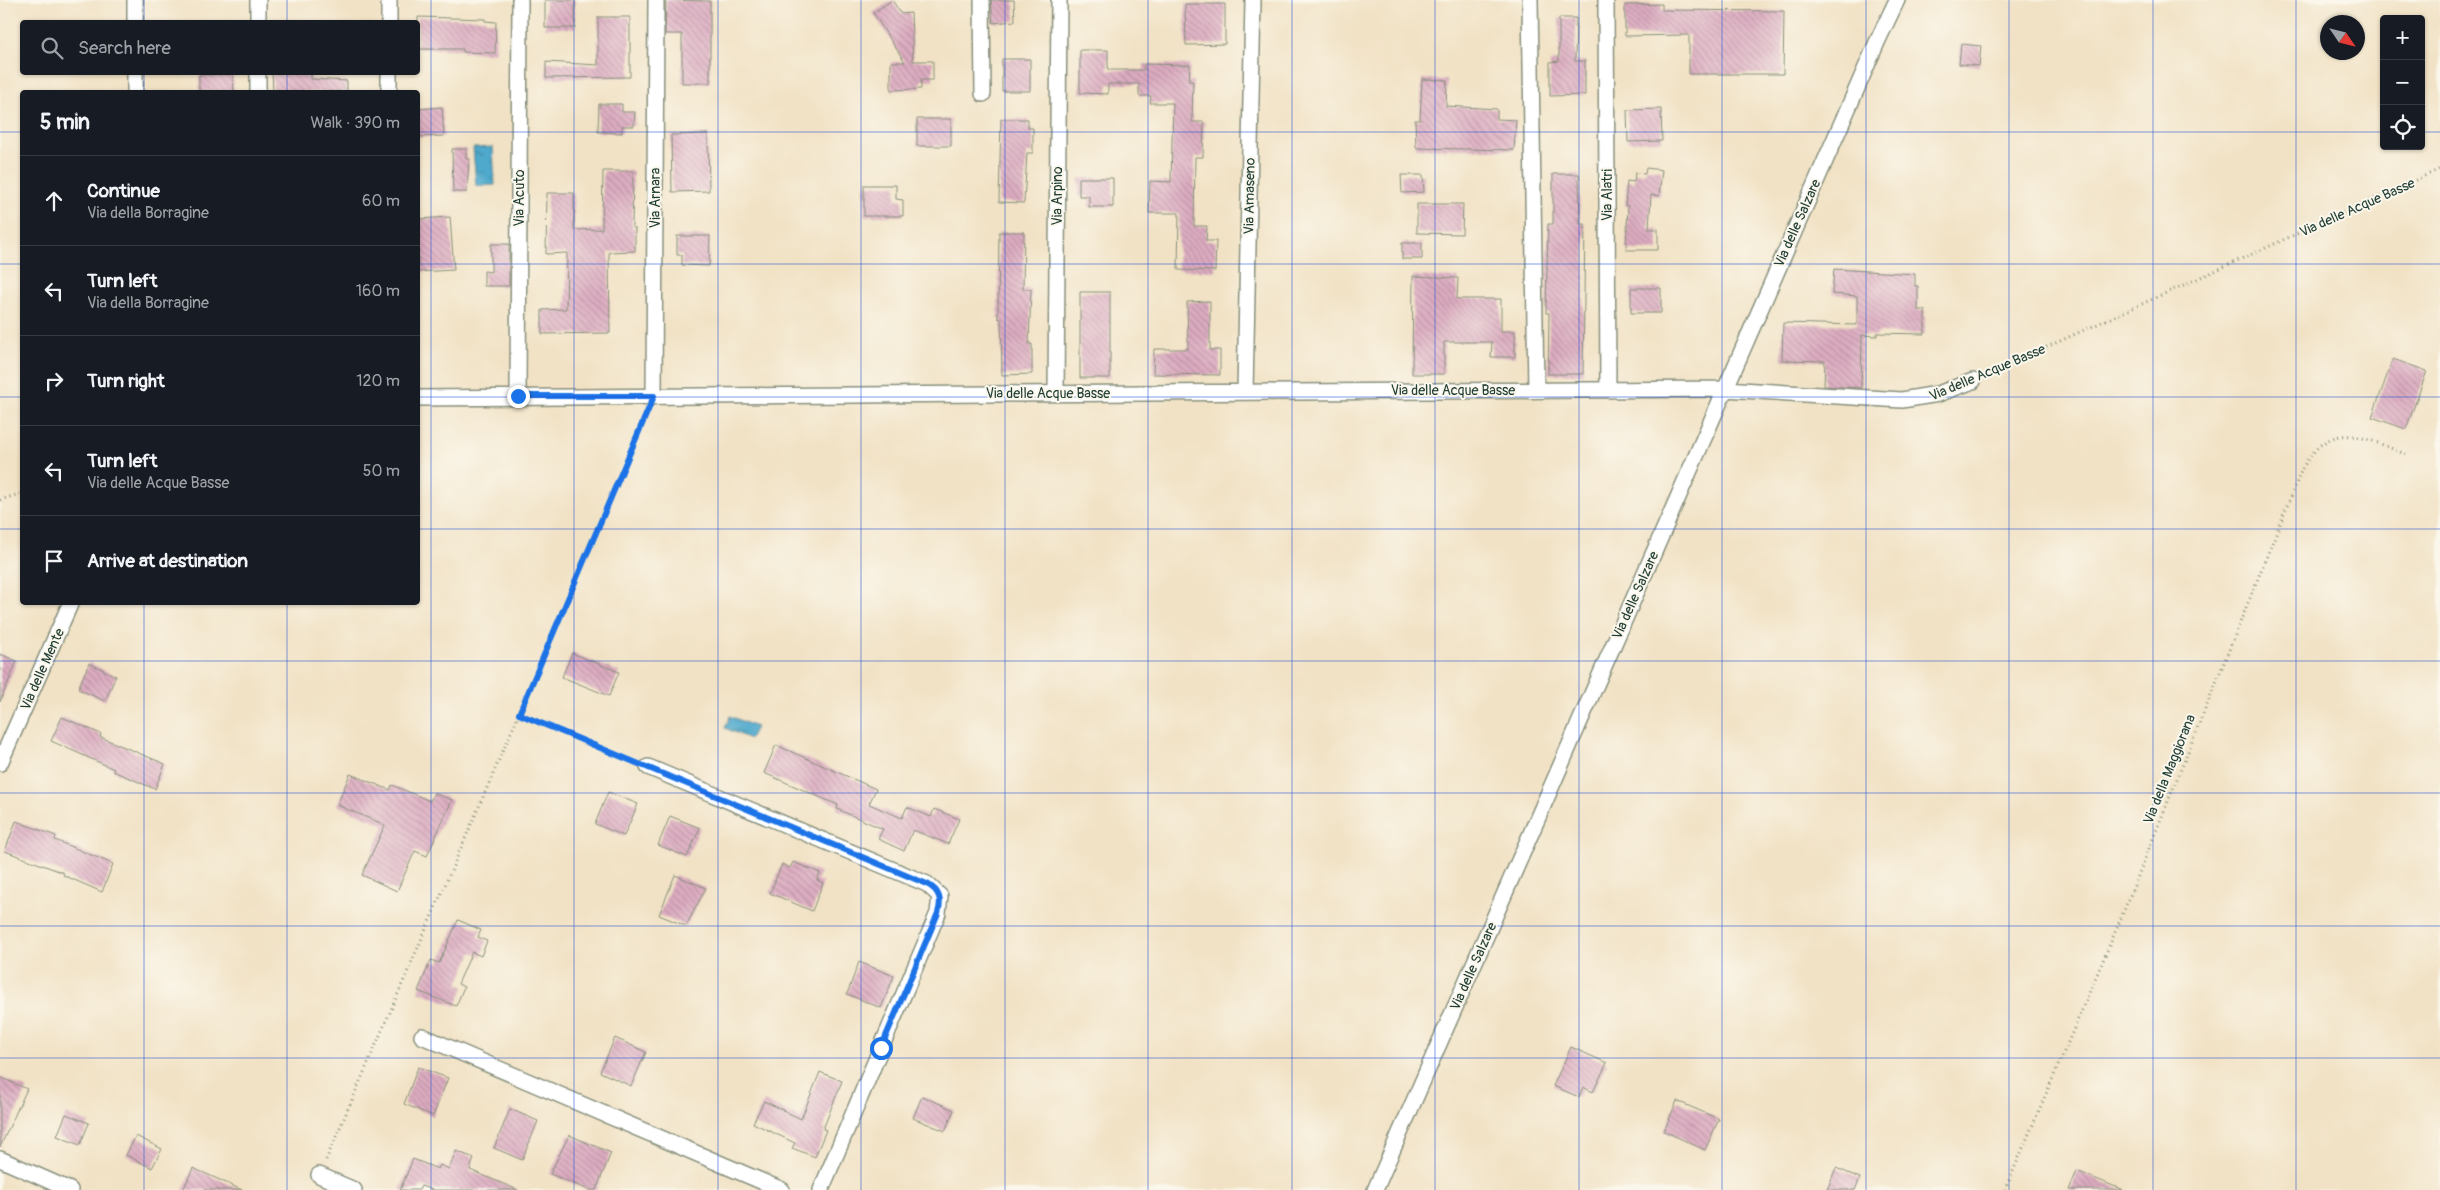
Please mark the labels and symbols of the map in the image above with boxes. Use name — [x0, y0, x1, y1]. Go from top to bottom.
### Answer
north arrow — [2320, 15, 2365, 60]
street label: Via Amaseno — [1240, 157, 1259, 235]
street label: Via Arpino — [1049, 166, 1066, 226]
street label: Via Arnara — [647, 168, 664, 228]
street label: Via Alatri — [1599, 168, 1616, 221]
street label: Via Acuto — [511, 169, 528, 226]
street label: Via delle Acque Basse — [2297, 174, 2418, 241]
street label: Via delle Salzare — [1770, 177, 1824, 270]
street label: Via delle Acque Basse — [1927, 340, 2048, 405]
street label: Via delle Acque Basse — [1391, 382, 1515, 399]
route end — [507, 385, 530, 408]
street label: Via delle Acque Basse — [986, 385, 1110, 402]
street label: Via delle Salzare — [1608, 549, 1662, 642]
street label: Via delle Mente — [17, 625, 68, 713]
street label: Via della Maggiorana — [2140, 712, 2199, 826]
street label: Via delle Salzare — [1446, 920, 1500, 1013]
route start — [870, 1037, 893, 1060]

